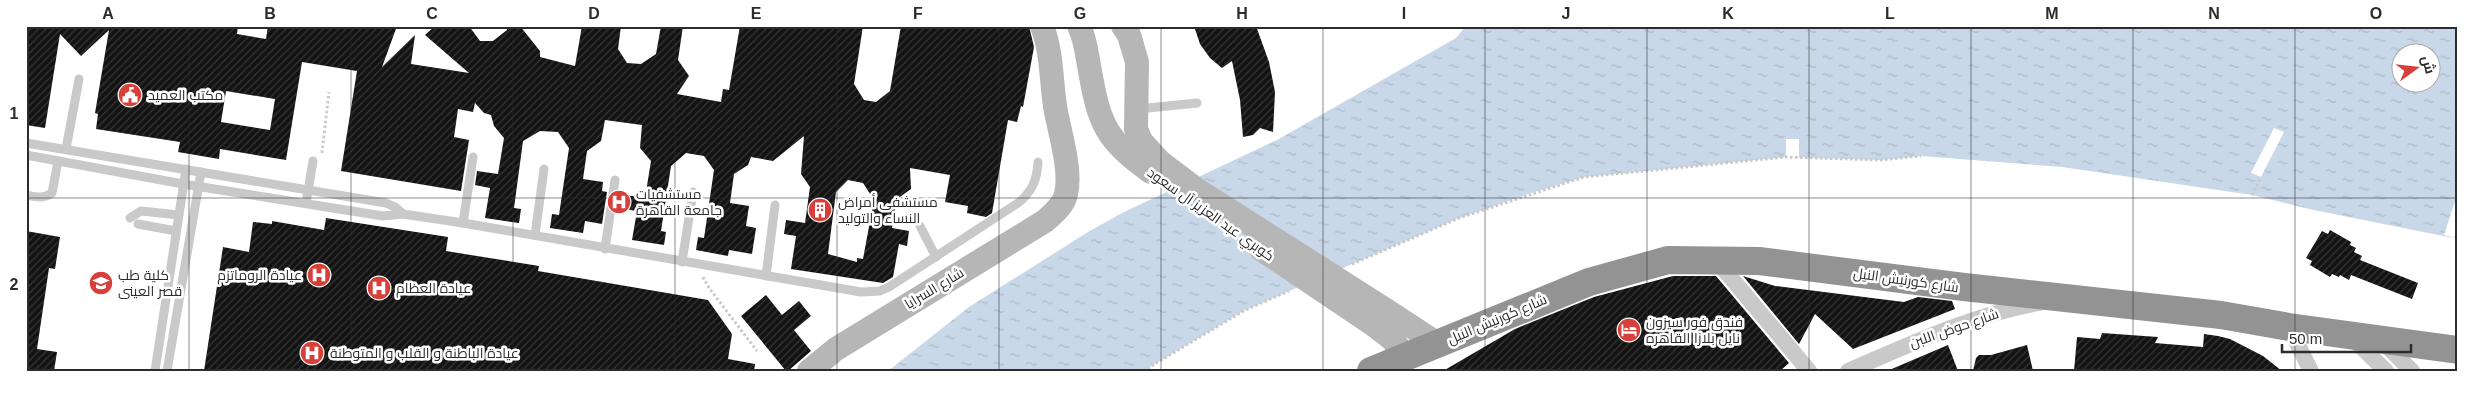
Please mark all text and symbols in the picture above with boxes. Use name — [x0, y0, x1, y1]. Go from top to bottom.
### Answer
text: A — [102, 5, 114, 22]
text: B — [264, 5, 276, 22]
text: C — [426, 5, 438, 22]
text: D — [588, 5, 600, 22]
text: E — [751, 5, 762, 22]
text: F — [913, 5, 923, 22]
text: G — [1074, 5, 1086, 22]
text: H — [1236, 5, 1248, 22]
text: I — [1402, 5, 1406, 22]
text: J — [1562, 5, 1570, 22]
text: K — [1722, 5, 1734, 22]
text: L — [1885, 5, 1895, 22]
text: M — [2045, 5, 2059, 22]
text: N — [2208, 5, 2220, 22]
text: O — [2370, 5, 2382, 22]
north arrow — [2392, 42, 2442, 92]
text: ش — [2418, 54, 2439, 76]
public building icon: مكتب العميد — [117, 82, 143, 108]
place label: مكتب العميد — [148, 87, 223, 103]
text: 1 — [10, 105, 19, 122]
street label: كوبري عبد العزيز آل سعود — [1142, 164, 1277, 267]
place label: مستشفيات جامعة القاهرة — [636, 186, 722, 218]
hospital icon: مستشفيات جامعة القاهرة — [606, 189, 632, 215]
place label: مستشفى أمراض النساء والتوليد — [838, 193, 938, 226]
building icon: مستشفى أمراض النساء والتوليد — [807, 197, 833, 223]
hospital icon: عيادة الروماتزم — [306, 262, 332, 288]
street label: شارع السرايا — [901, 264, 967, 313]
street label: شارع كورنيش النيل — [1852, 265, 1960, 296]
place label: كلية طب قصر العينى — [118, 267, 182, 299]
place label: عيادة الروماتزم — [217, 267, 302, 285]
school or university icon: كلية طب قصر العينى — [88, 270, 114, 296]
hospital icon: عيادة العظام — [366, 275, 392, 301]
text: 2 — [10, 276, 19, 293]
place label: عيادة العظام — [396, 280, 471, 298]
street label: شارع كورنيش النيل — [1445, 291, 1549, 348]
street label: شارع حوض اللبن — [1907, 305, 2001, 352]
place label: فندق فور سيزون نايل بلازا القاهره — [1646, 314, 1743, 346]
hotel icon: فندق فور سيزون نايل بلازا القاهره — [1616, 317, 1642, 343]
scale bar — [2282, 322, 2410, 354]
text: 50 m — [2289, 330, 2322, 347]
hospital icon: عيادة الباطنة و القلب و المتوطنة — [299, 340, 325, 366]
place label: عيادة الباطنة و القلب و المتوطنة — [330, 345, 519, 361]

